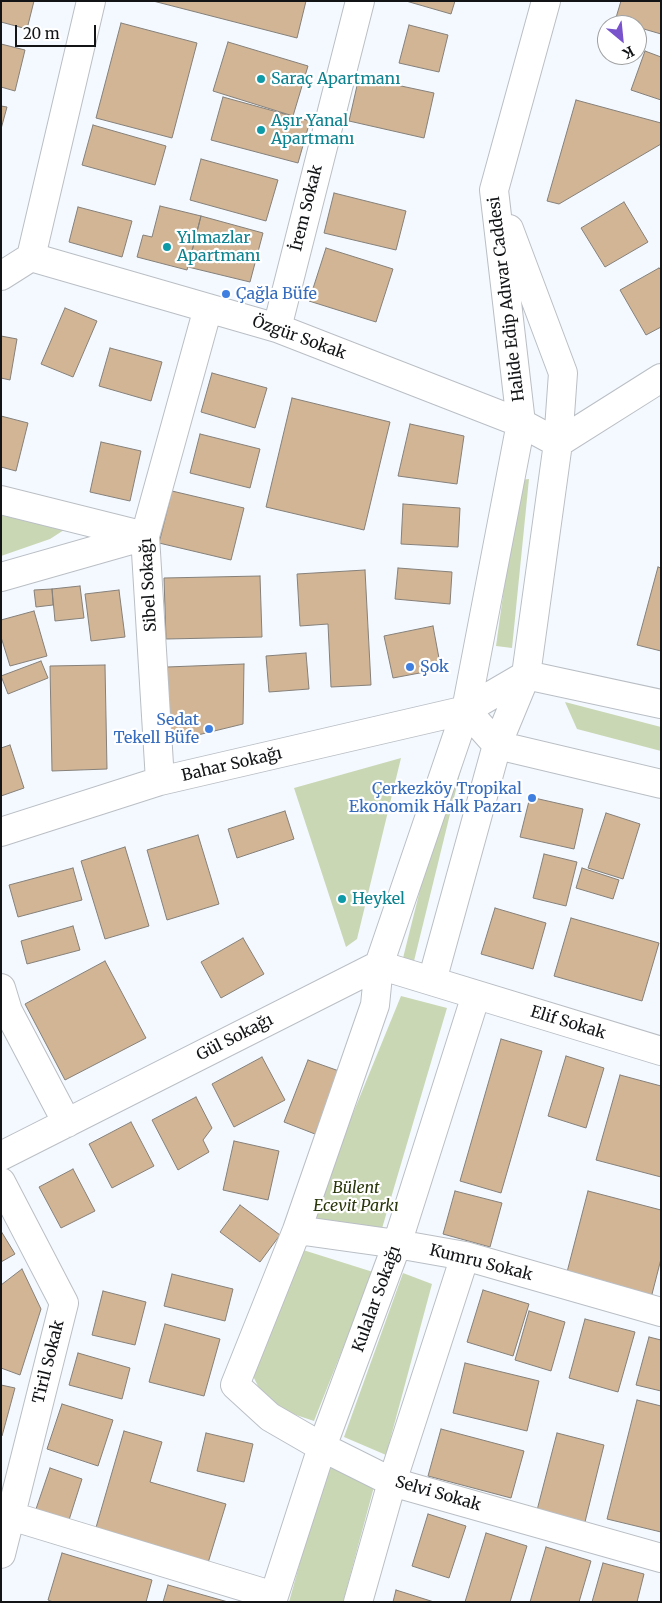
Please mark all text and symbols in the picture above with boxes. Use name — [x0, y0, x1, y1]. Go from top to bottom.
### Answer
scale bar — [18, 15, 99, 47]
north arrow — [597, 15, 647, 65]
text: 20 m — [23, 24, 60, 43]
text: K — [620, 42, 637, 63]
place label: Saraç Apartmanı — [271, 69, 400, 89]
marker: Saraç Apartmanı — [255, 73, 267, 85]
place label: Aşır Yanal Apartmanı — [271, 111, 355, 149]
marker: Aşır Yanal Apartmanı — [255, 124, 267, 136]
street label: İrem Sokak — [287, 163, 327, 253]
street label: Halide Edip Adıvar Caddesi — [485, 195, 529, 403]
place label: Yılmazlar Apartmanı — [177, 228, 261, 266]
marker: Yılmazlar Apartmanı — [161, 241, 173, 253]
place label: Çağla Büfe — [236, 284, 317, 304]
marker: Çağla Büfe — [220, 288, 232, 300]
street label: Özgür Sokak — [249, 312, 349, 364]
street label: Sibel Sokağı — [137, 538, 161, 632]
place label: Şok — [420, 657, 449, 677]
marker: Şok — [404, 661, 416, 673]
place label: Sedat Tekell Büfe — [113, 710, 199, 748]
marker: Sedat Tekell Büfe — [203, 723, 215, 735]
street label: Bahar Sokağı — [180, 744, 284, 786]
place label: Çerkezköy Tropikal Ekonomik Halk Pazarı — [349, 779, 522, 817]
marker: Çerkezköy Tropikal Ekonomik Halk Pazarı — [526, 792, 538, 804]
place label: Heykel — [352, 889, 405, 909]
marker: Heykel — [336, 893, 348, 905]
street label: Elif Sokak — [528, 1002, 608, 1044]
street label: Gül Sokağı — [194, 1011, 276, 1065]
park label: Bülent Ecevit Parkı — [313, 1178, 399, 1216]
street label: Kumru Sokak — [427, 1241, 535, 1285]
street label: Kulalar Sokağı — [349, 1243, 405, 1355]
street label: Tiril Sokak — [29, 1318, 69, 1406]
street label: Selvi Sokak — [393, 1473, 483, 1515]

